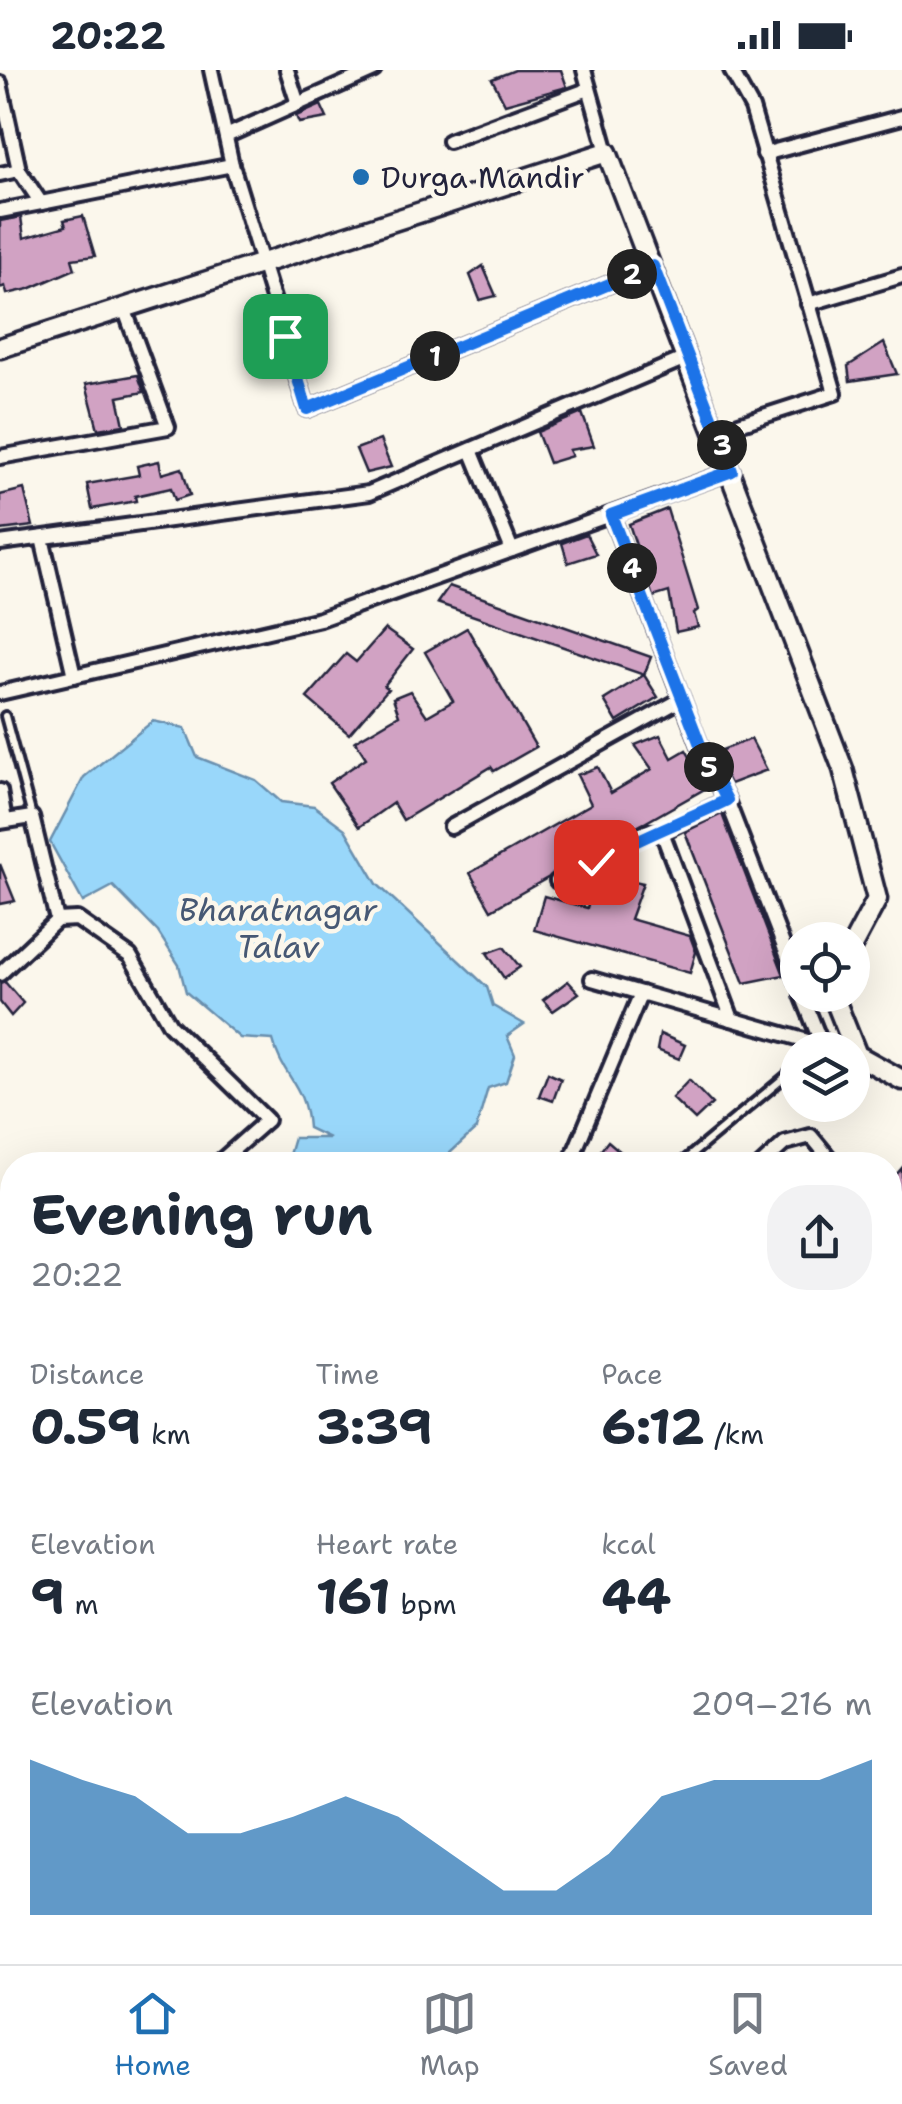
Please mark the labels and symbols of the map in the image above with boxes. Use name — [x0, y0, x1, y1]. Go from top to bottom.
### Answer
place label: Durga Mandir — [381, 157, 585, 198]
marker: Durga Mandir — [350, 166, 372, 188]
pin: 2 — [607, 249, 657, 299]
pin — [243, 294, 328, 379]
pin: 1 — [410, 331, 460, 381]
pin: 3 — [697, 420, 747, 470]
pin: 4 — [607, 543, 657, 593]
pin: 5 — [684, 742, 734, 792]
pin — [554, 820, 639, 905]
water label: Bharatnagar Talav — [179, 888, 378, 968]

